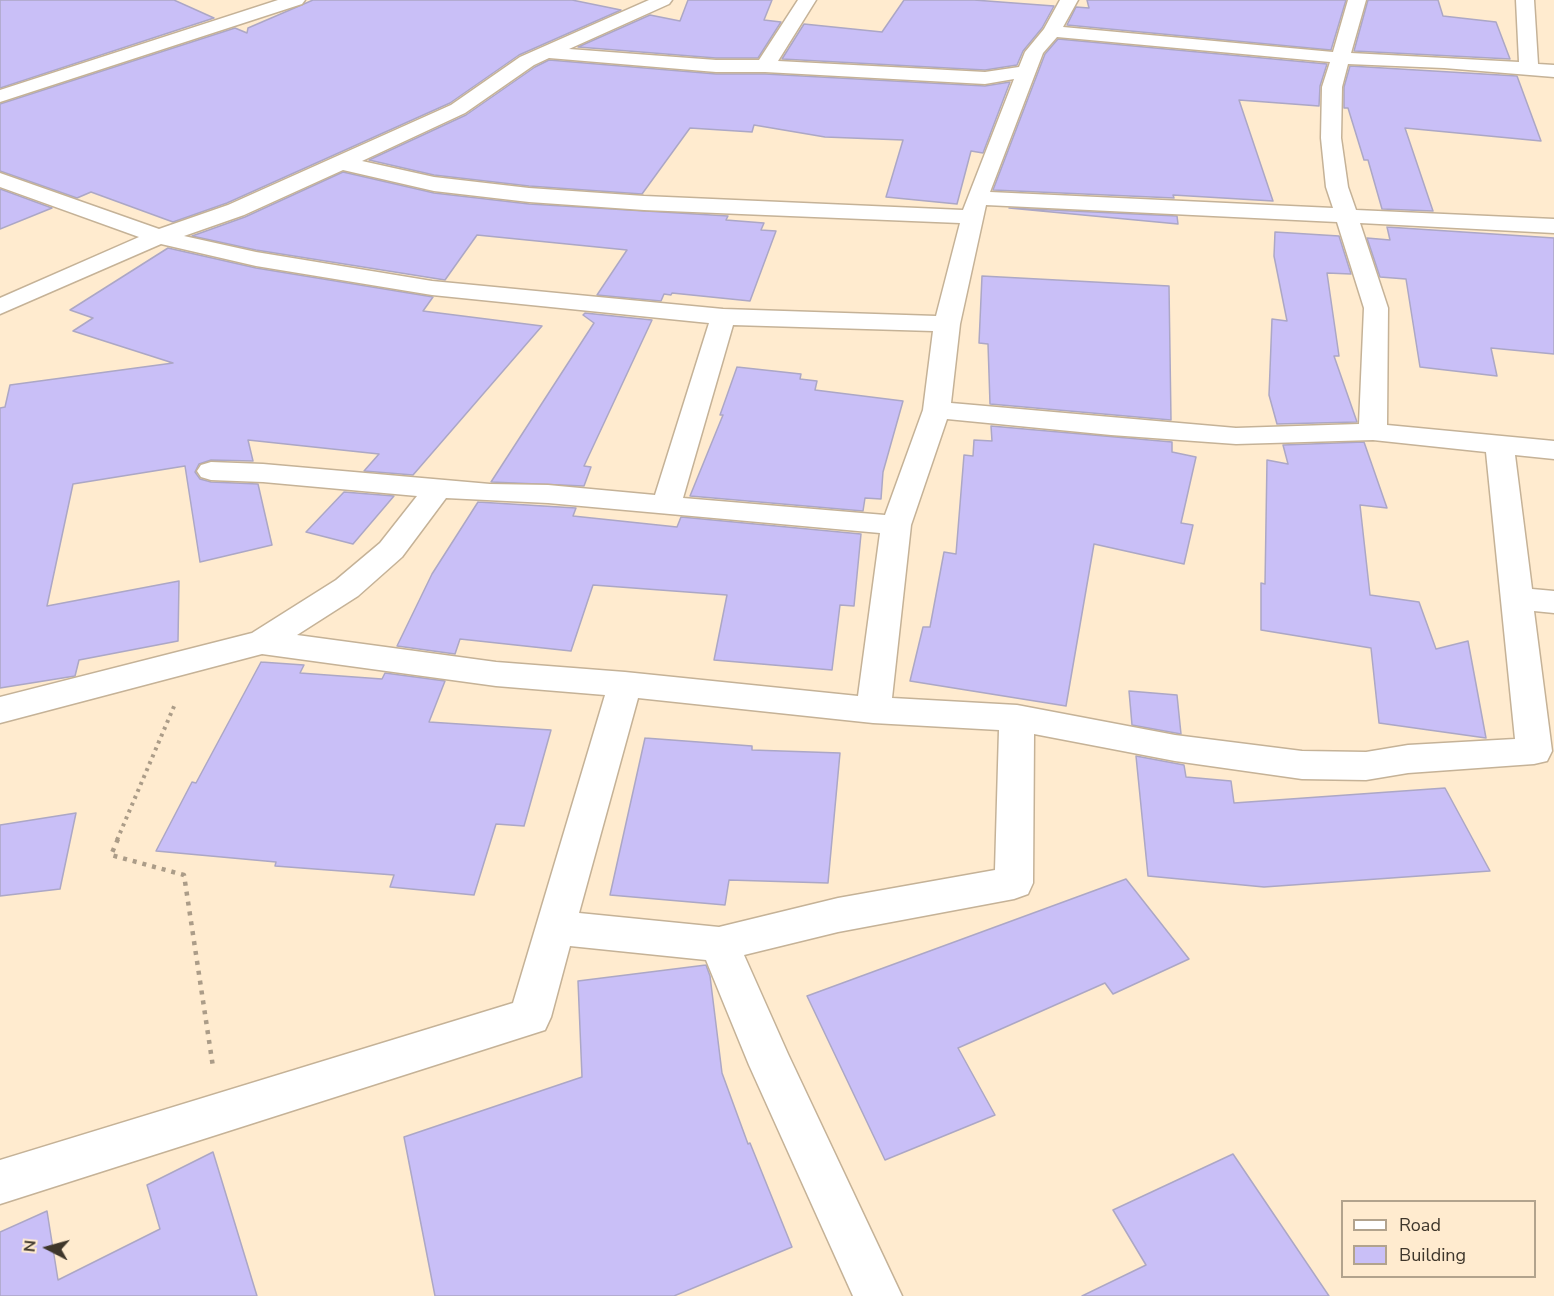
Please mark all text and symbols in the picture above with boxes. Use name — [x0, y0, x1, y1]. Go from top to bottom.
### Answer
legend — [1341, 1200, 1536, 1278]
text: Road — [1399, 1213, 1441, 1237]
north arrow — [18, 1218, 78, 1278]
text: N — [19, 1239, 42, 1253]
text: Building — [1399, 1243, 1466, 1267]

